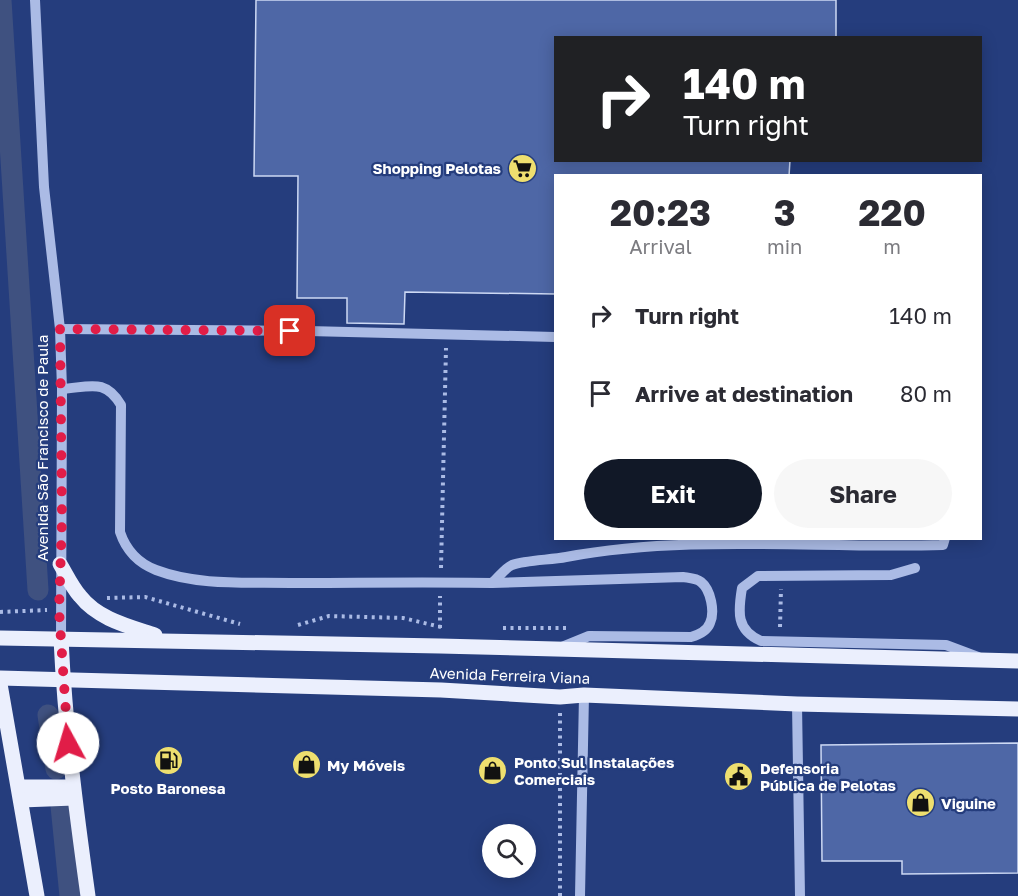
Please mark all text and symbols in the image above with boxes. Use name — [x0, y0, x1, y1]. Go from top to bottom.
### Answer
text: 140 m — [683, 58, 805, 108]
icon: right — [584, 60, 662, 138]
text: Turn right — [683, 109, 809, 141]
supermarket icon: Shopping Pelotas — [506, 152, 538, 184]
place label: Shopping Pelotas — [373, 159, 501, 177]
text: 20:23 — [610, 191, 711, 234]
text: 3 — [774, 191, 796, 234]
text: 220 — [859, 191, 926, 234]
text: Arrival — [629, 234, 692, 258]
text: min — [767, 234, 802, 258]
text: m — [883, 234, 901, 258]
icon: right — [584, 299, 617, 332]
text: Turn right — [635, 302, 739, 329]
text: 140 m — [889, 302, 952, 329]
pin — [264, 305, 315, 356]
icon: arrive — [273, 314, 306, 347]
street label: Avenida São Francisco de Paula — [33, 334, 51, 562]
icon: arrive — [584, 377, 617, 410]
text: Arrive at destination — [635, 380, 853, 407]
text: 80 m — [900, 380, 952, 407]
button: Exit — [584, 459, 762, 528]
button: Share — [774, 459, 952, 528]
street label: Avenida Ferreira Viana — [429, 663, 591, 687]
position arrow — [36, 711, 100, 775]
fuel station icon: Posto Baronesa — [152, 745, 184, 777]
shop icon: My Móveis — [290, 749, 322, 781]
place label: Ponto Sul Instalações Comerciais — [514, 753, 674, 788]
shop icon: Ponto Sul Instalações Comerciais — [477, 755, 509, 787]
place label: My Móveis — [327, 756, 405, 774]
place label: Defensoria Pública de Pelotas — [760, 759, 896, 794]
public building icon: Defensoria Pública de Pelotas — [723, 761, 755, 793]
place label: Posto Baronesa — [111, 779, 226, 797]
shop icon: Viguine — [904, 787, 936, 819]
place label: Viguine — [941, 794, 996, 812]
map controls — [482, 824, 536, 878]
button: search — [482, 824, 536, 878]

